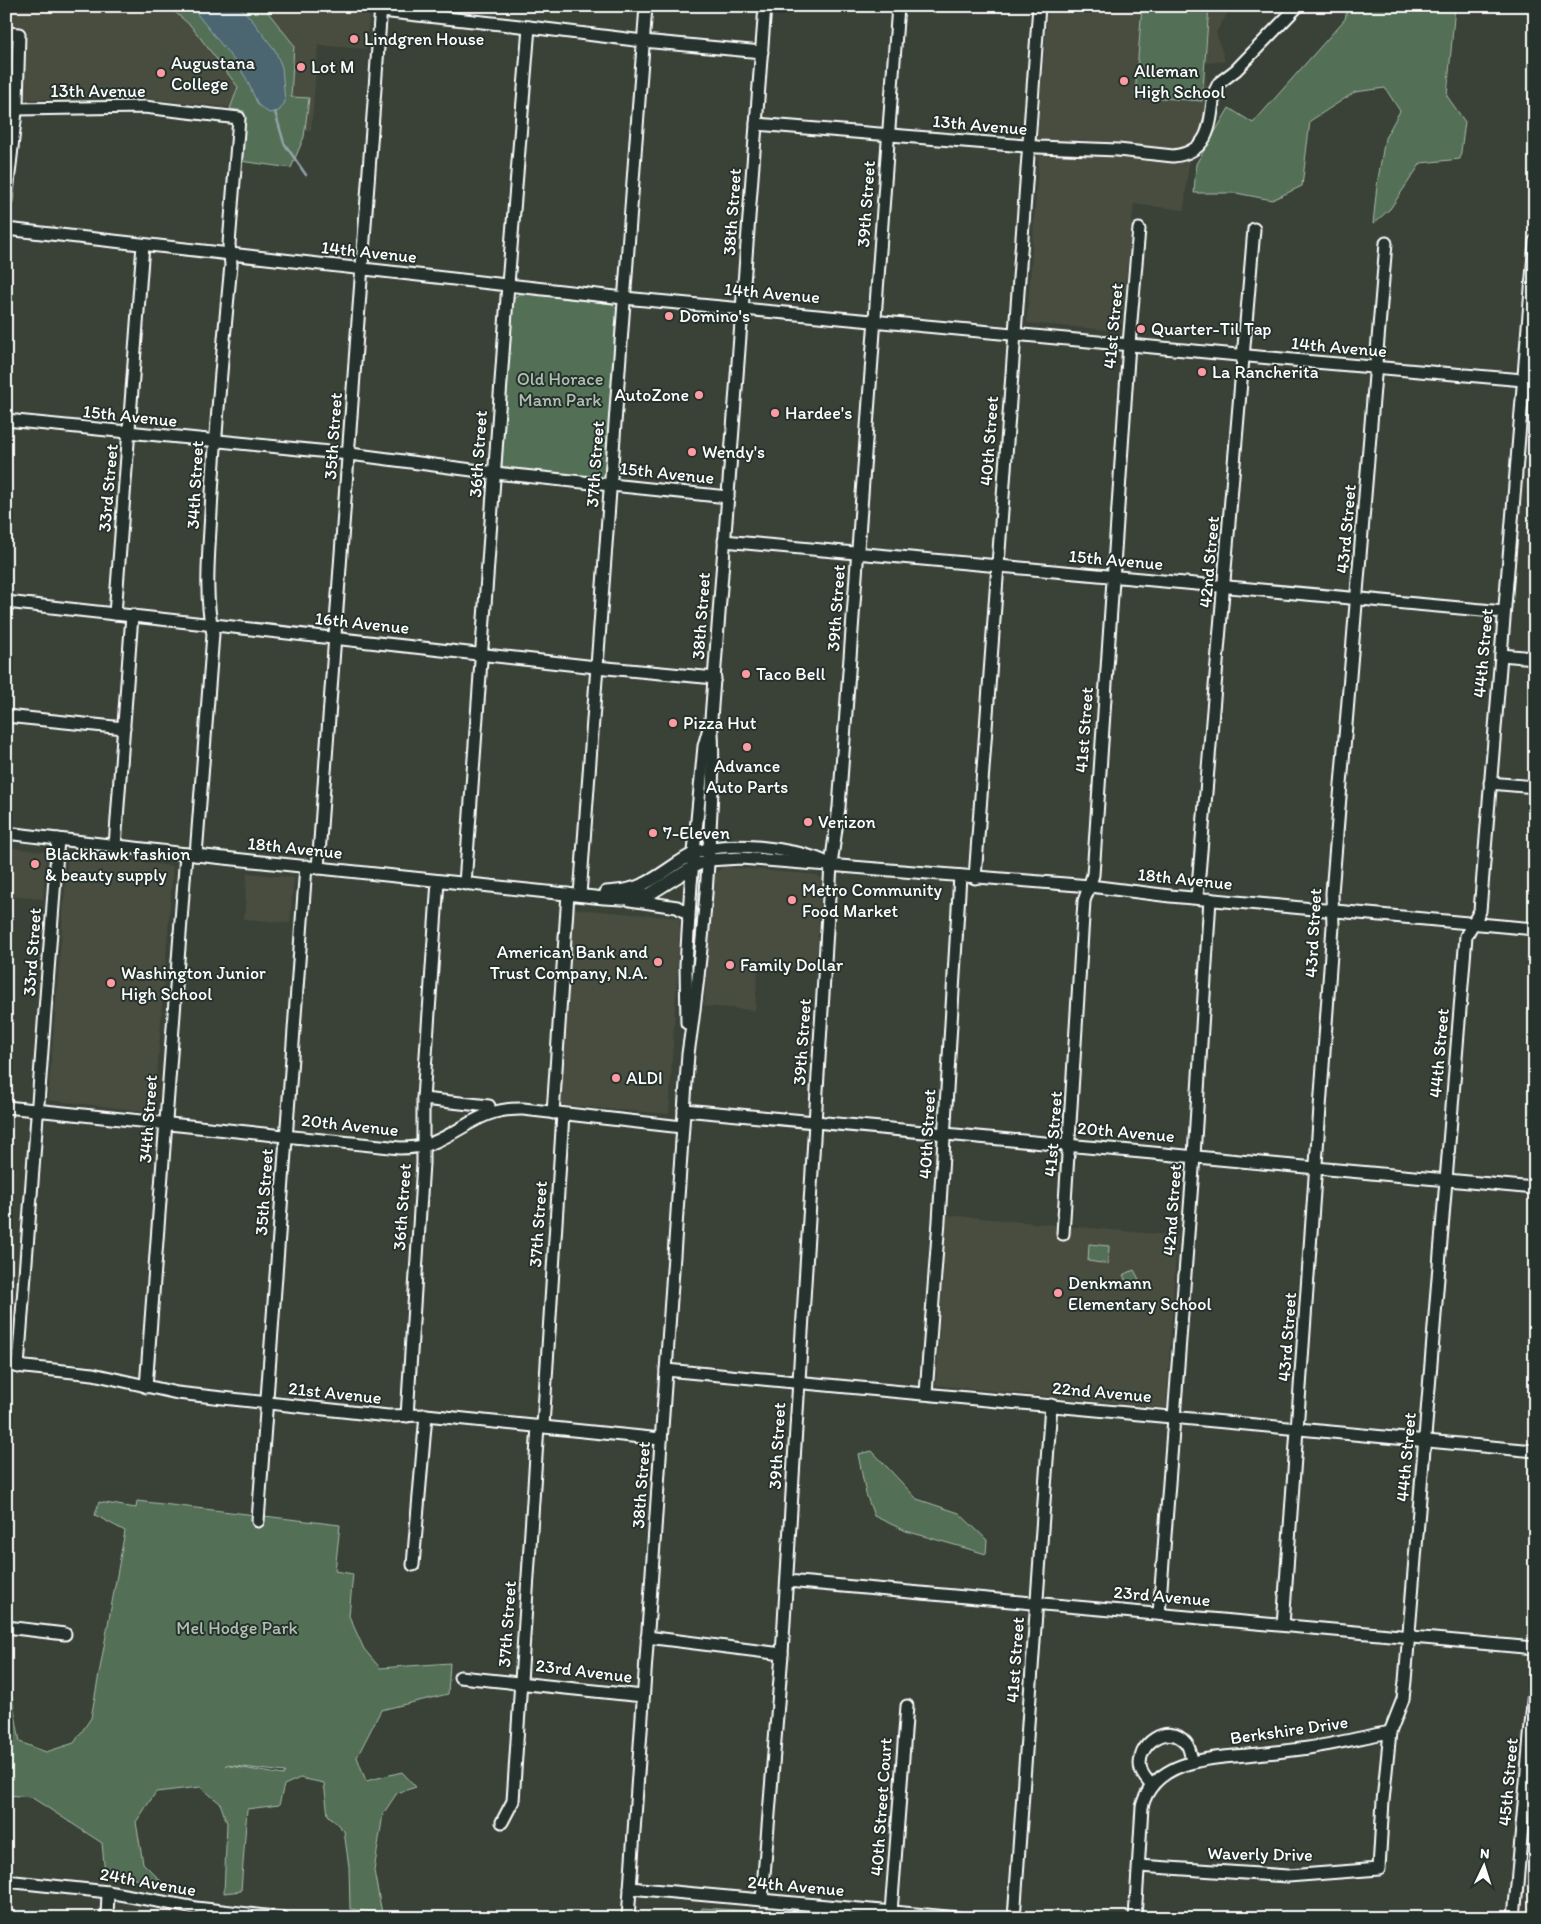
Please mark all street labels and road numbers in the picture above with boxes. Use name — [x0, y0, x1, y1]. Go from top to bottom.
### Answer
street label: 13th Avenue — [50, 80, 146, 102]
street label: 13th Avenue — [932, 110, 1028, 140]
street label: 39th Street — [852, 160, 880, 248]
street label: 38th Street — [718, 167, 746, 256]
street label: 14th Avenue — [320, 236, 418, 268]
street label: 14th Avenue — [723, 278, 821, 308]
street label: 41st Street — [1098, 282, 1128, 370]
street label: 14th Avenue — [1290, 332, 1388, 362]
street label: 35th Street — [319, 391, 347, 480]
street label: 40th Street — [975, 395, 1003, 487]
street label: 15th Avenue — [82, 400, 178, 432]
street label: 36th Street — [464, 409, 492, 498]
street label: 37th Street — [581, 420, 609, 508]
street label: 34th Street — [182, 440, 208, 530]
street label: 33rd Street — [93, 443, 123, 533]
street label: 15th Avenue — [619, 457, 715, 489]
street label: 43rd Street — [1331, 483, 1361, 574]
street label: 42nd Street — [1194, 515, 1224, 609]
street label: 15th Avenue — [1068, 545, 1164, 575]
street label: 39th Street — [822, 564, 850, 652]
street label: 38th Street — [687, 571, 715, 660]
street label: 16th Avenue — [314, 607, 410, 639]
street label: 44th Street — [1468, 607, 1498, 699]
street label: 41st Street — [1070, 686, 1098, 774]
street label: 18th Avenue — [246, 832, 344, 864]
street label: 18th Avenue — [1136, 863, 1234, 895]
street label: 43rd Street — [1300, 888, 1326, 978]
street label: 33rd Street — [18, 907, 46, 997]
street label: 39th Street — [788, 998, 816, 1086]
street label: 44th Street — [1424, 1007, 1454, 1099]
street label: 34th Street — [134, 1074, 162, 1164]
street label: 40th Street — [914, 1088, 940, 1179]
street label: 41st Street — [1039, 1090, 1067, 1178]
street label: 20th Avenue — [300, 1109, 400, 1141]
street label: 20th Avenue — [1076, 1117, 1176, 1147]
street label: 35th Street — [250, 1147, 278, 1236]
street label: 36th Street — [388, 1162, 416, 1251]
street label: 42nd Street — [1158, 1163, 1186, 1257]
street label: 37th Street — [524, 1180, 552, 1268]
street label: 43rd Street — [1273, 1291, 1301, 1382]
street label: 21st Avenue — [287, 1377, 383, 1409]
street label: 22nd Avenue — [1051, 1377, 1153, 1407]
street label: 39th Street — [764, 1402, 790, 1490]
street label: 44th Street — [1391, 1411, 1421, 1503]
street label: 38th Street — [627, 1440, 655, 1529]
street label: 37th Street — [493, 1580, 521, 1668]
street label: 23rd Avenue — [1113, 1581, 1211, 1611]
street label: 41st Street — [1001, 1616, 1029, 1704]
street label: 23rd Avenue — [534, 1654, 634, 1688]
street label: Berkshire Drive — [1229, 1711, 1349, 1749]
street label: 40th Street Court — [865, 1737, 897, 1877]
street label: 45th Street — [1493, 1737, 1523, 1827]
street label: Waverly Drive — [1207, 1842, 1313, 1866]
street label: 24th Avenue — [98, 1863, 198, 1901]
street label: 24th Avenue — [747, 1871, 845, 1901]

